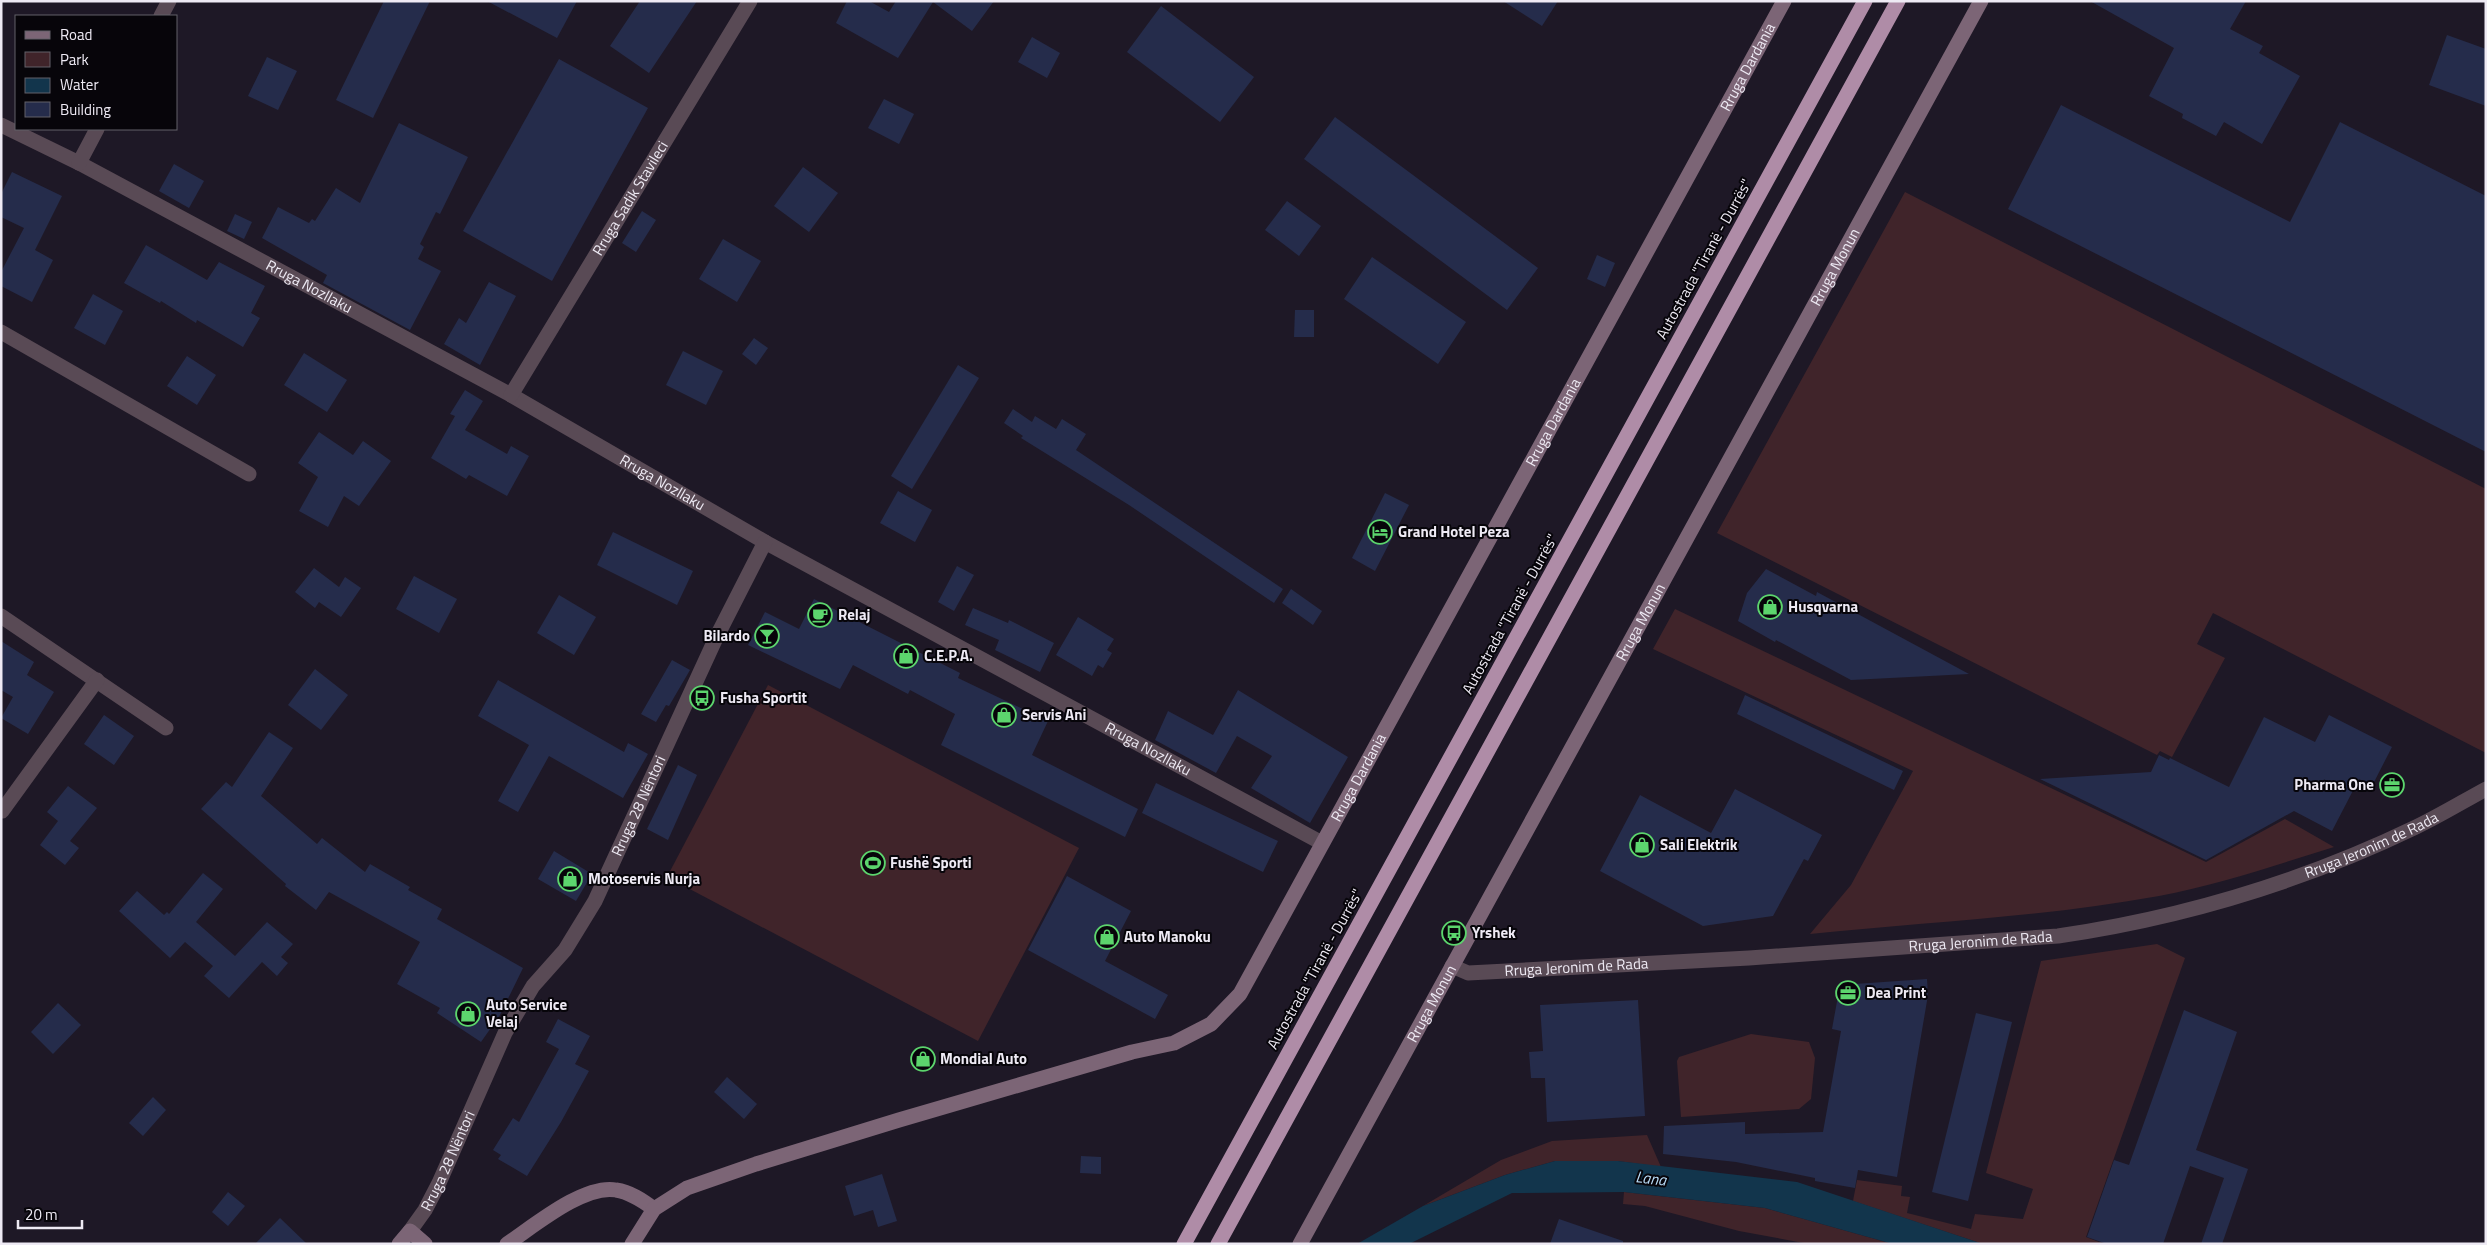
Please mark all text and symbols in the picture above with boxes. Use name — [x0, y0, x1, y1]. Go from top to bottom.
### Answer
legend — [15, 15, 178, 130]
street label: Rruga Dardania — [1714, 18, 1781, 115]
text: Road — [60, 23, 92, 46]
text: Park — [60, 48, 89, 71]
text: Water — [60, 73, 99, 96]
text: Building — [60, 98, 111, 121]
street label: Rruga Sadik Stavileci — [586, 136, 674, 260]
street label: Autostrada "Tiranë - Durrës" — [1650, 174, 1757, 343]
street label: Rruga Monun — [1804, 224, 1865, 310]
street label: Rruga Nozllaku — [262, 253, 357, 319]
street label: Rruga Dardania — [1519, 373, 1587, 470]
street label: Rruga Nozllaku — [616, 448, 710, 516]
hotel icon: Grand Hotel Peza — [1367, 519, 1393, 545]
place label: Grand Hotel Peza — [1398, 520, 1510, 543]
street label: Autostrada "Tiranë - Durrës" — [1456, 529, 1563, 698]
street label: Rruga Monun — [1610, 579, 1671, 665]
shop icon: Husqvarna — [1757, 594, 1783, 620]
place label: Husqvarna — [1788, 595, 1859, 618]
cafe icon: Relaj — [807, 602, 833, 628]
place label: Relaj — [838, 603, 870, 626]
bar icon: Bilardo — [754, 623, 780, 649]
place label: Bilardo — [703, 624, 750, 647]
shop icon: C.E.P.A. — [893, 643, 919, 669]
place label: C.E.P.A. — [924, 644, 973, 667]
bus stop icon: Fusha Sportit — [689, 685, 715, 711]
place label: Fusha Sportit — [720, 686, 808, 709]
shop icon: Servis Ani — [991, 702, 1017, 728]
place label: Servis Ani — [1022, 703, 1086, 726]
street label: Rruga Nozllaku — [1101, 716, 1196, 781]
street label: Rruga Dardania — [1325, 729, 1392, 826]
street label: Rruga 28 Nëntori — [605, 752, 671, 860]
office icon: Pharma One — [2379, 772, 2405, 798]
place label: Pharma One — [2294, 773, 2374, 796]
street label: Rruga Jeronim de Rada — [2301, 805, 2443, 884]
shop icon: Sali Elektrik — [1629, 832, 1655, 858]
place label: Sali Elektrik — [1660, 833, 1738, 856]
sports icon: Fushë Sporti — [860, 850, 886, 876]
place label: Fushë Sporti — [890, 851, 972, 874]
shop icon: Motoservis Nurja — [557, 866, 583, 892]
place label: Motoservis Nurja — [588, 867, 700, 890]
street label: Autostrada "Tiranë - Durrës" — [1261, 884, 1368, 1053]
bus stop icon: Yrshek — [1441, 920, 1467, 946]
place label: Yrshek — [1472, 921, 1516, 944]
shop icon: Auto Manoku — [1094, 924, 1120, 950]
street label: Rruga Jeronim de Rada — [1908, 924, 2054, 958]
place label: Auto Manoku — [1124, 925, 1211, 948]
street label: Rruga Jeronim de Rada — [1504, 951, 1649, 982]
street label: Rruga Monun — [1401, 960, 1462, 1046]
office icon: Dea Print — [1835, 980, 1861, 1006]
place label: Dea Print — [1866, 981, 1927, 1004]
place label: Auto Service Velaj — [486, 993, 567, 1033]
shop icon: Auto Service Velaj — [455, 1001, 481, 1027]
shop icon: Mondial Auto — [910, 1046, 936, 1072]
place label: Mondial Auto — [940, 1047, 1027, 1070]
street label: Rruga 28 Nëntori — [414, 1107, 480, 1215]
water label: Lana — [1634, 1164, 1669, 1192]
scale bar — [18, 1198, 81, 1230]
text: 20 m — [25, 1203, 58, 1226]

